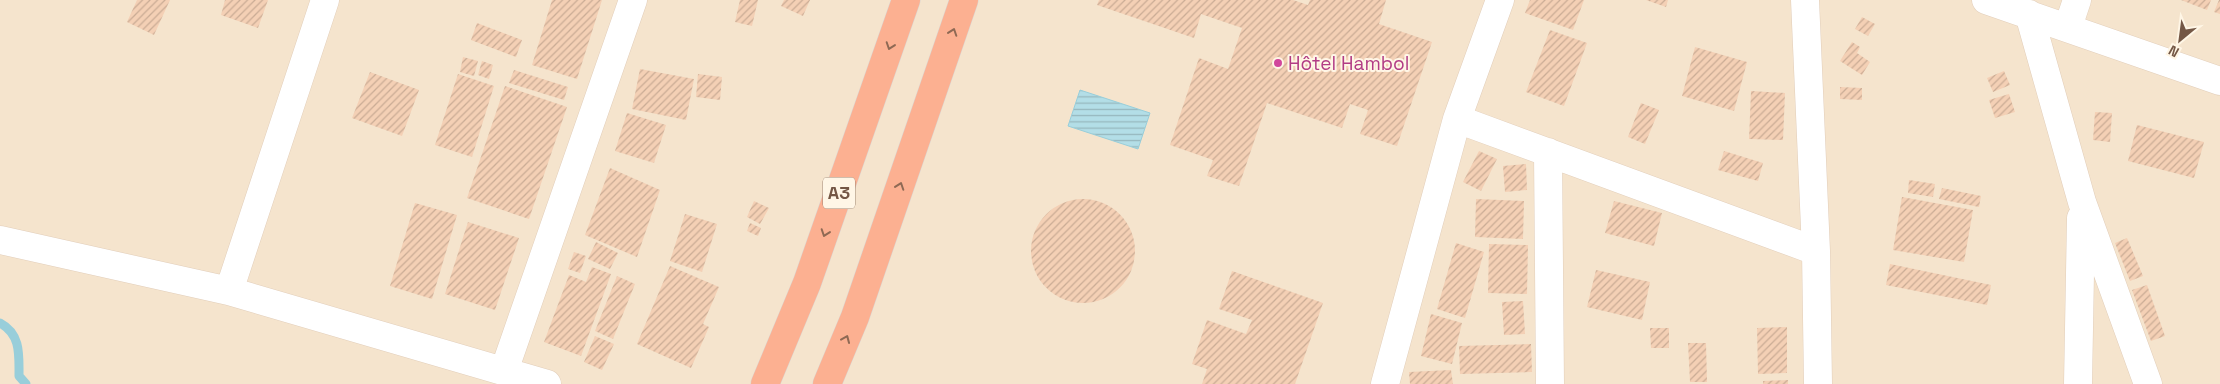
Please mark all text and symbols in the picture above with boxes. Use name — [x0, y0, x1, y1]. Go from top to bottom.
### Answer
north arrow — [2155, 15, 2205, 65]
one-way arrow — [947, 28, 957, 37]
one-way arrow — [885, 41, 895, 50]
text: N — [2165, 41, 2182, 62]
place label: Hôtel Hambol — [1288, 51, 1409, 76]
marker: Hôtel Hambol — [1272, 57, 1284, 69]
road number: A3 — [823, 178, 855, 208]
one-way arrow — [894, 182, 904, 191]
one-way arrow — [821, 228, 831, 236]
one-way arrow — [840, 335, 851, 344]

